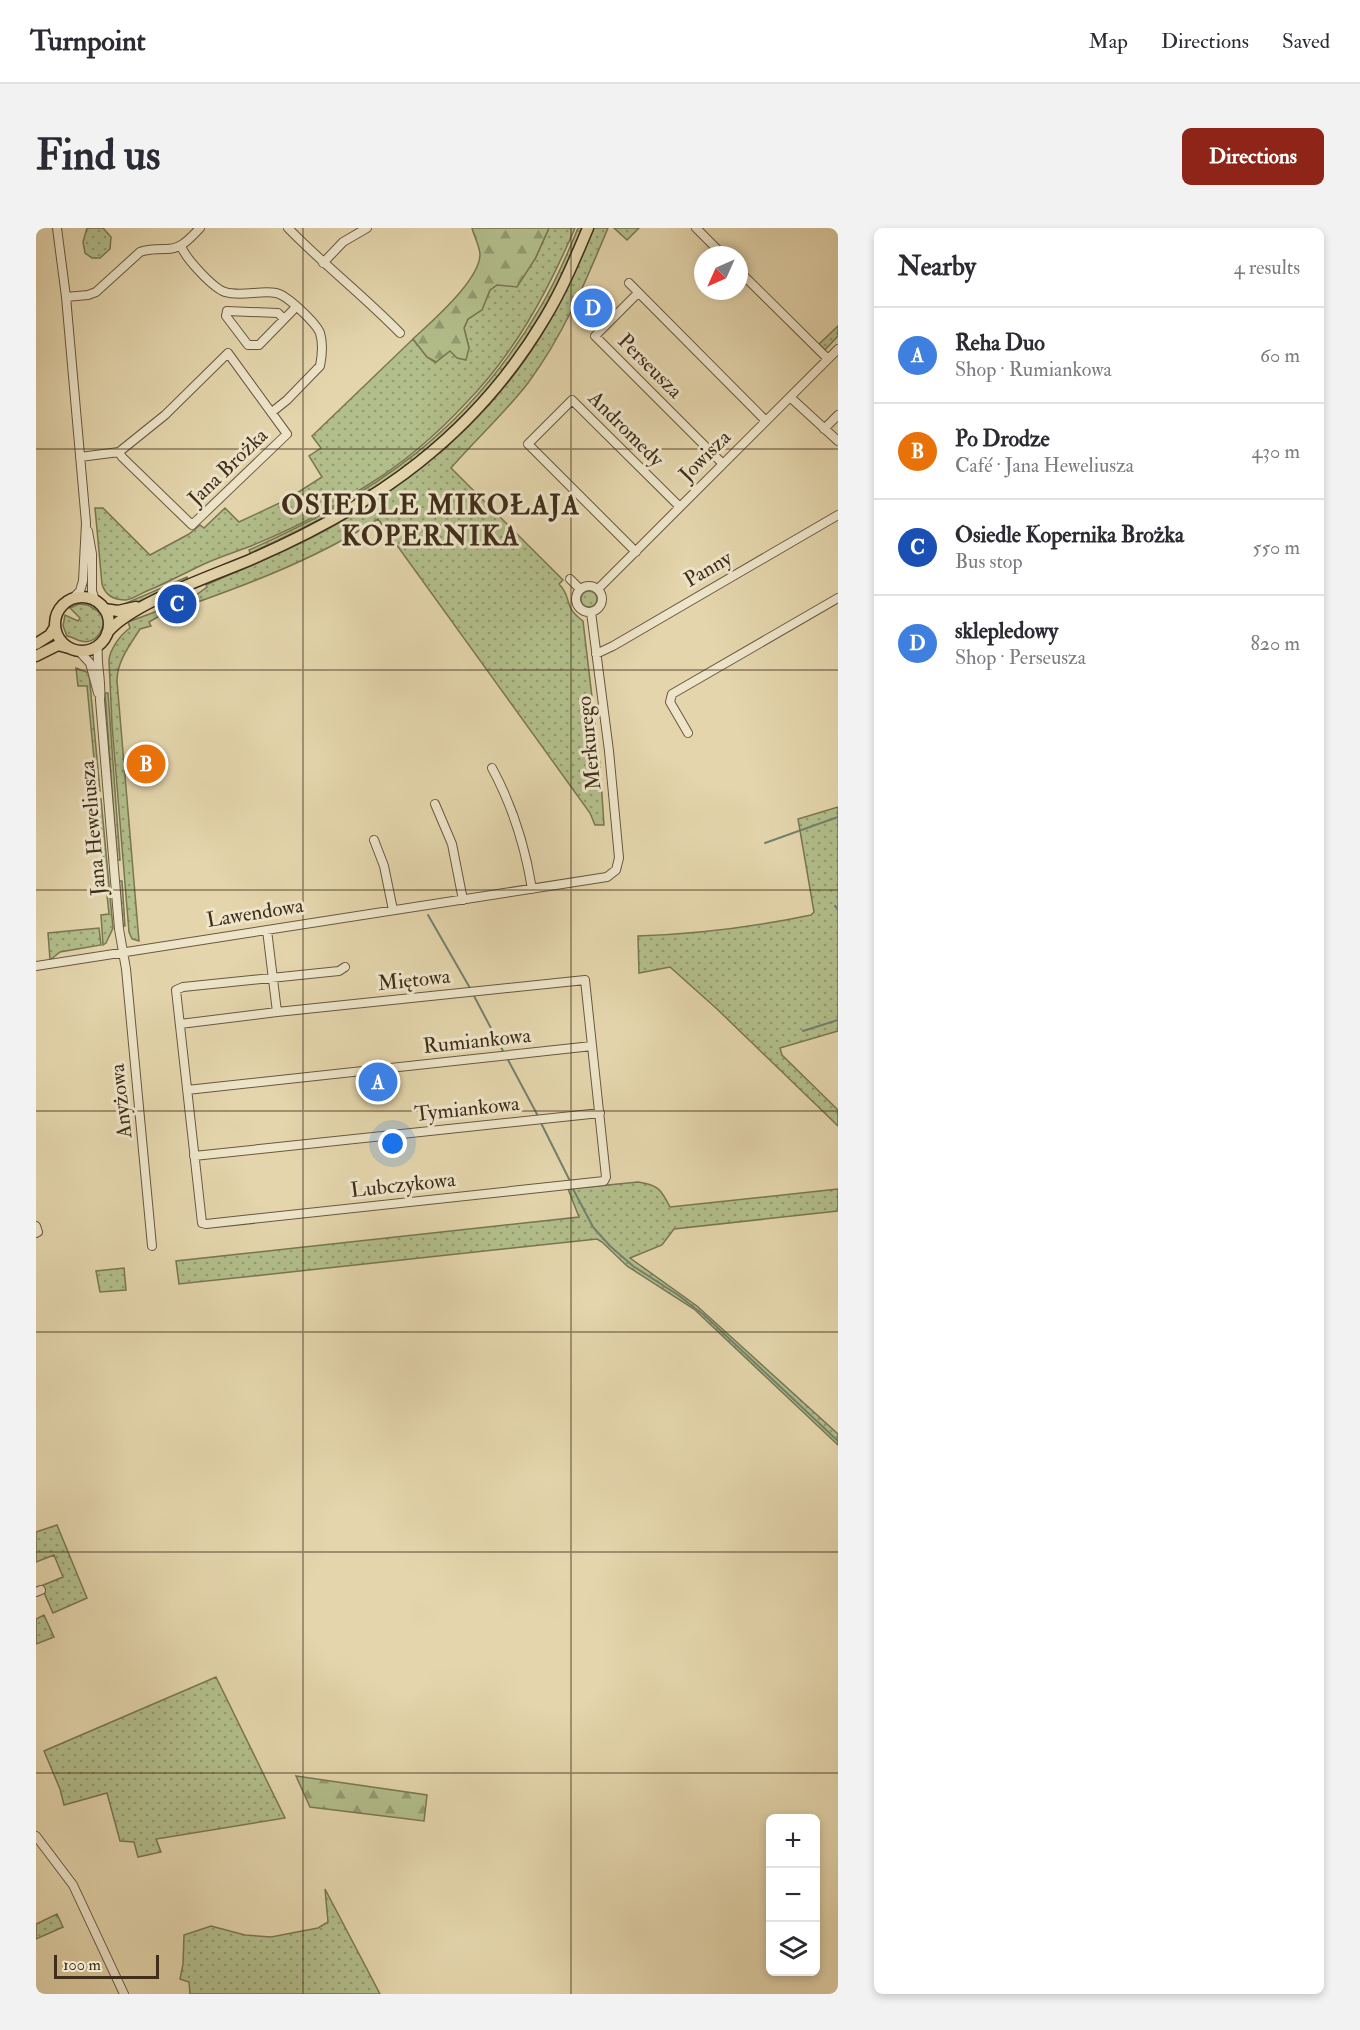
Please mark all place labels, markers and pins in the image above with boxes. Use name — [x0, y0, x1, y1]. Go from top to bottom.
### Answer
pin: D — [574, 286, 612, 331]
pin: C — [158, 582, 196, 626]
pin: B — [126, 742, 166, 786]
pin: A — [358, 1060, 398, 1104]

